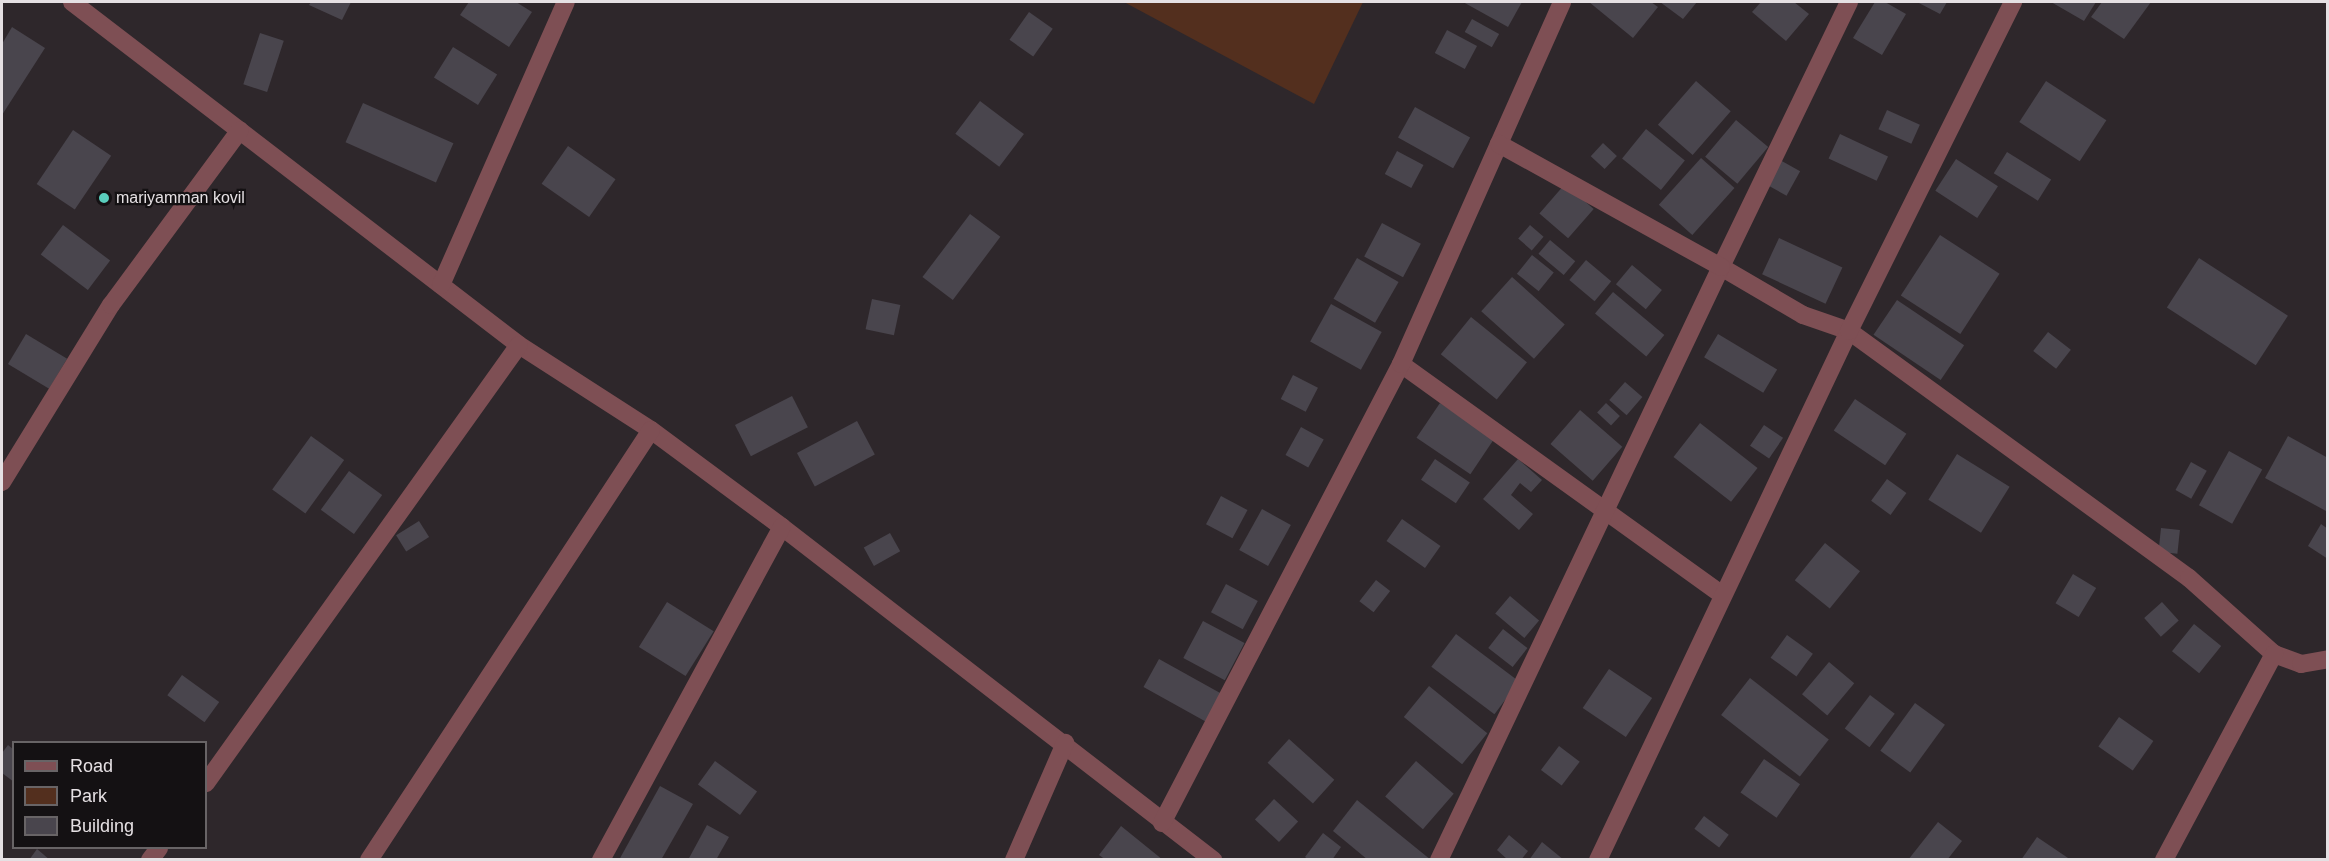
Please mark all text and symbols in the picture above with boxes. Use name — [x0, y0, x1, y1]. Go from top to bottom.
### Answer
place label: mariyamman kovil — [116, 188, 245, 208]
marker: mariyamman kovil — [97, 191, 111, 205]
legend — [12, 741, 207, 849]
text: Road — [70, 756, 113, 776]
text: Park — [70, 786, 107, 806]
text: Building — [70, 816, 134, 836]

